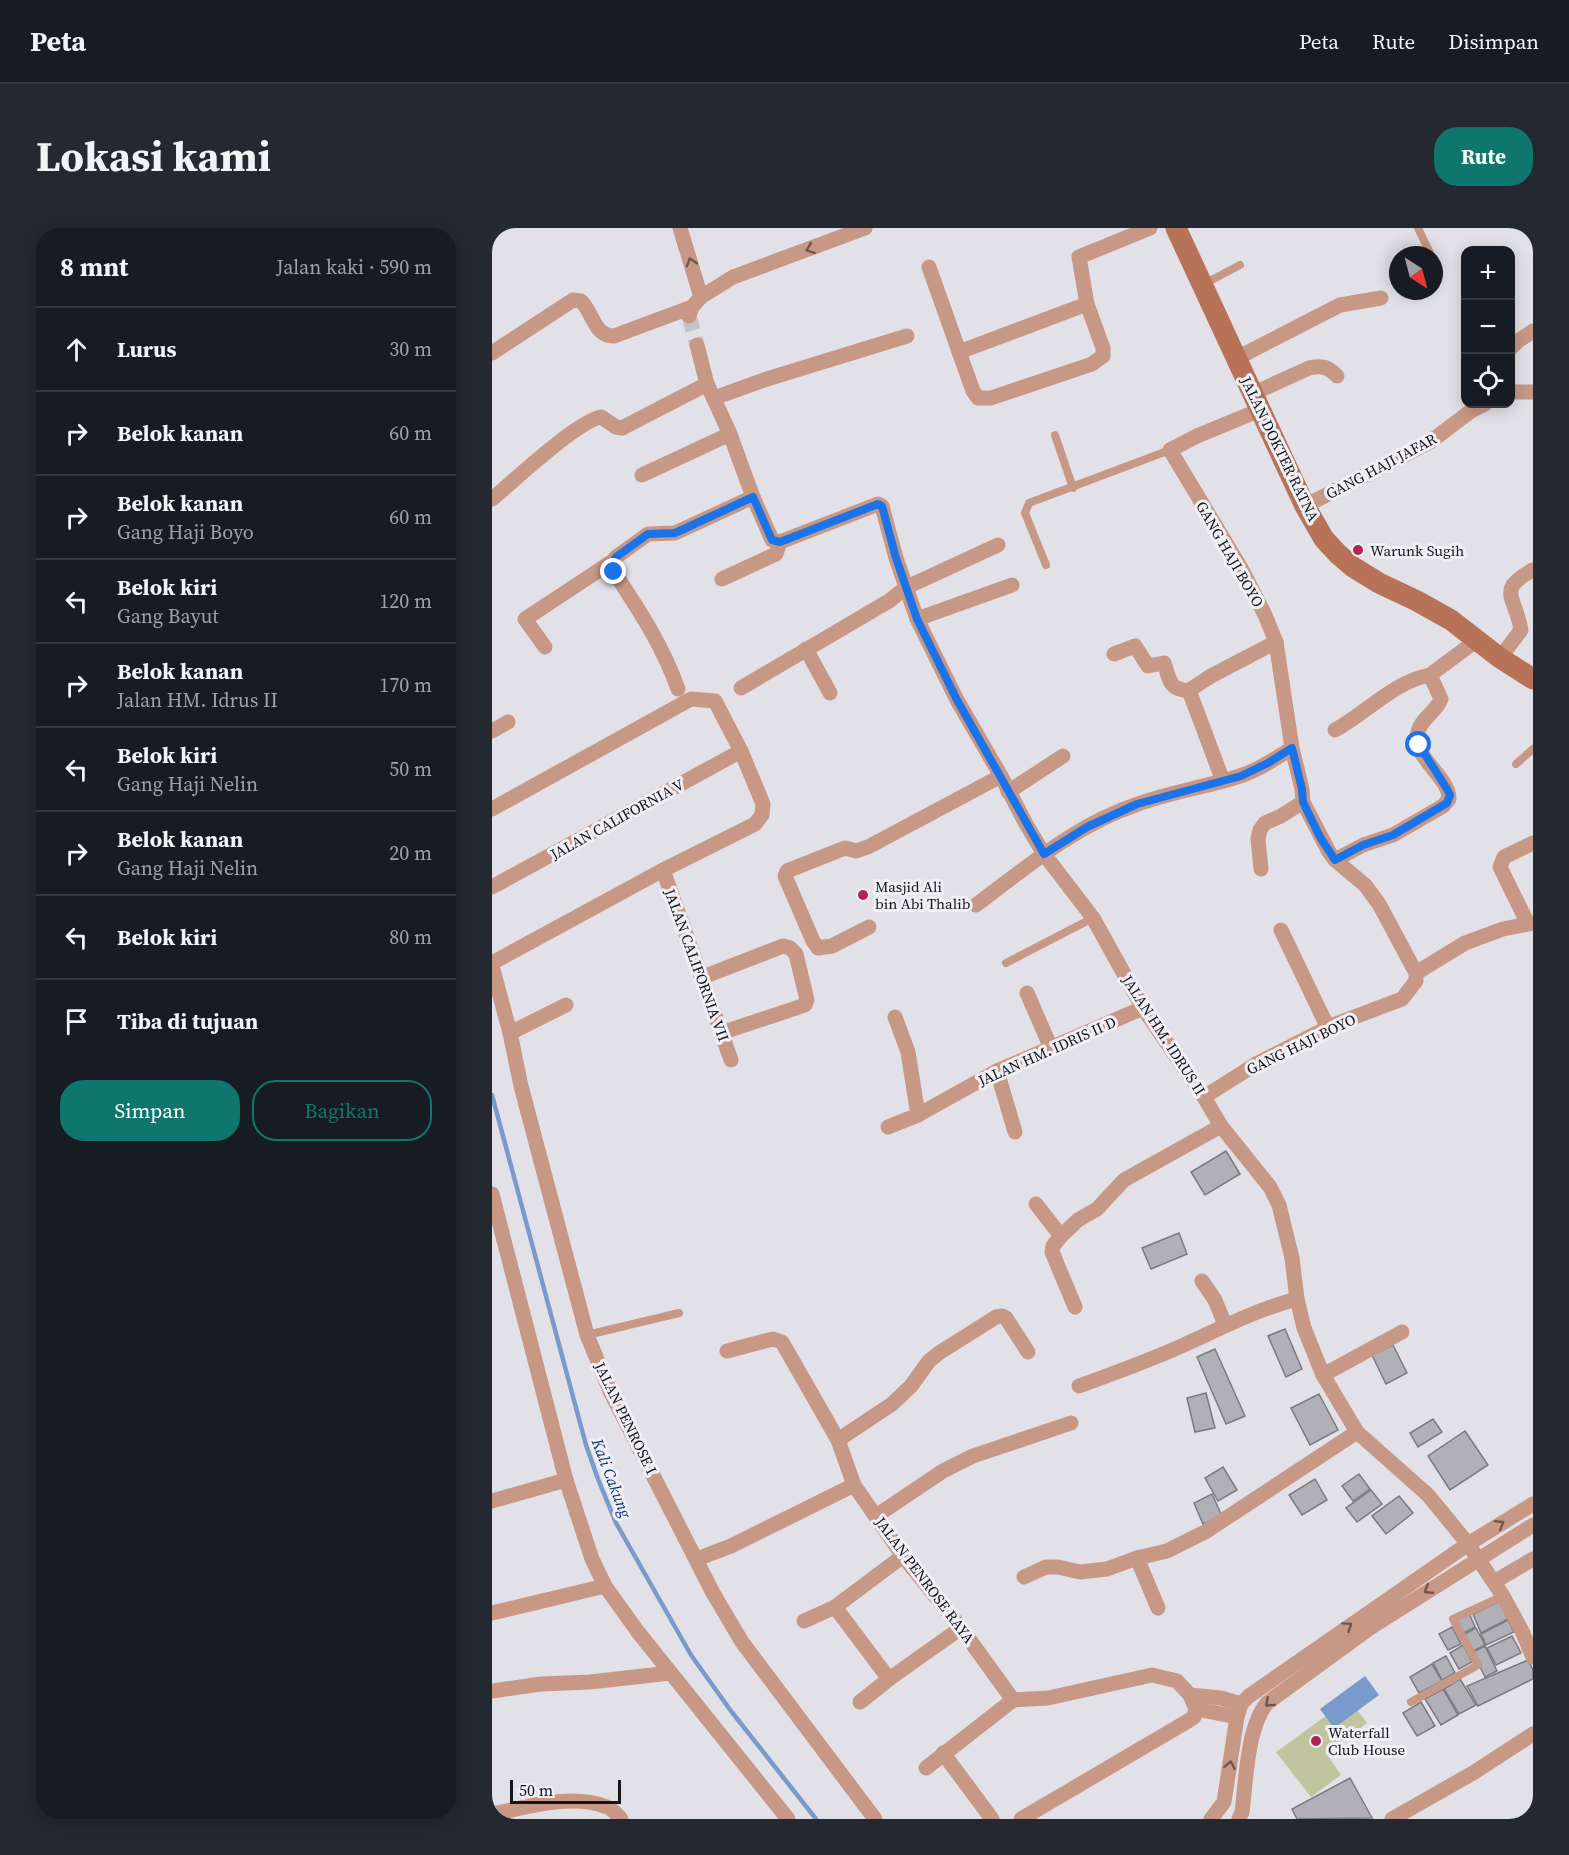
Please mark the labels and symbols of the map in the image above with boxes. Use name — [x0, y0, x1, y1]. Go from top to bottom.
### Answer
one-way arrow — [805, 242, 816, 255]
north arrow — [1389, 246, 1443, 300]
one-way arrow — [686, 257, 698, 268]
street label: JALAN DOKTER RATNA — [1235, 372, 1324, 525]
street label: GANG HAJI JAFAR — [1322, 428, 1440, 504]
street label: GANG HAJI BOYO — [1191, 497, 1269, 611]
place label: Warunk Sugih — [1370, 540, 1464, 561]
marker: Warunk Sugih — [1351, 543, 1365, 557]
route end — [600, 558, 626, 584]
route start — [1405, 731, 1431, 757]
street label: JALAN CALIFORNIA V — [546, 774, 688, 865]
place label: Masjid Ali bin Abi Thalib — [875, 876, 970, 914]
street label: JALAN CALIFORNIA VII — [659, 885, 734, 1044]
marker: Masjid Ali bin Abi Thalib — [856, 888, 870, 902]
street label: JALAN HM. IDRUS II — [1117, 970, 1211, 1099]
street label: GANG HAJI BOYO — [1243, 1008, 1359, 1080]
street label: JALAN HM. IDRIS II D — [974, 1011, 1119, 1091]
street label: JALAN PENROSE I — [589, 1357, 662, 1478]
water label: Kali Cakung — [586, 1434, 638, 1522]
street label: JALAN PENROSE RAYA — [870, 1512, 980, 1648]
one-way arrow — [1494, 1521, 1505, 1532]
one-way arrow — [1424, 1582, 1434, 1594]
one-way arrow — [1342, 1623, 1353, 1634]
one-way arrow — [1266, 1696, 1276, 1707]
place label: Waterfall Club House — [1328, 1722, 1406, 1760]
marker: Waterfall Club House — [1309, 1734, 1323, 1748]
one-way arrow — [1223, 1761, 1235, 1770]
scale bar — [510, 1777, 621, 1804]

